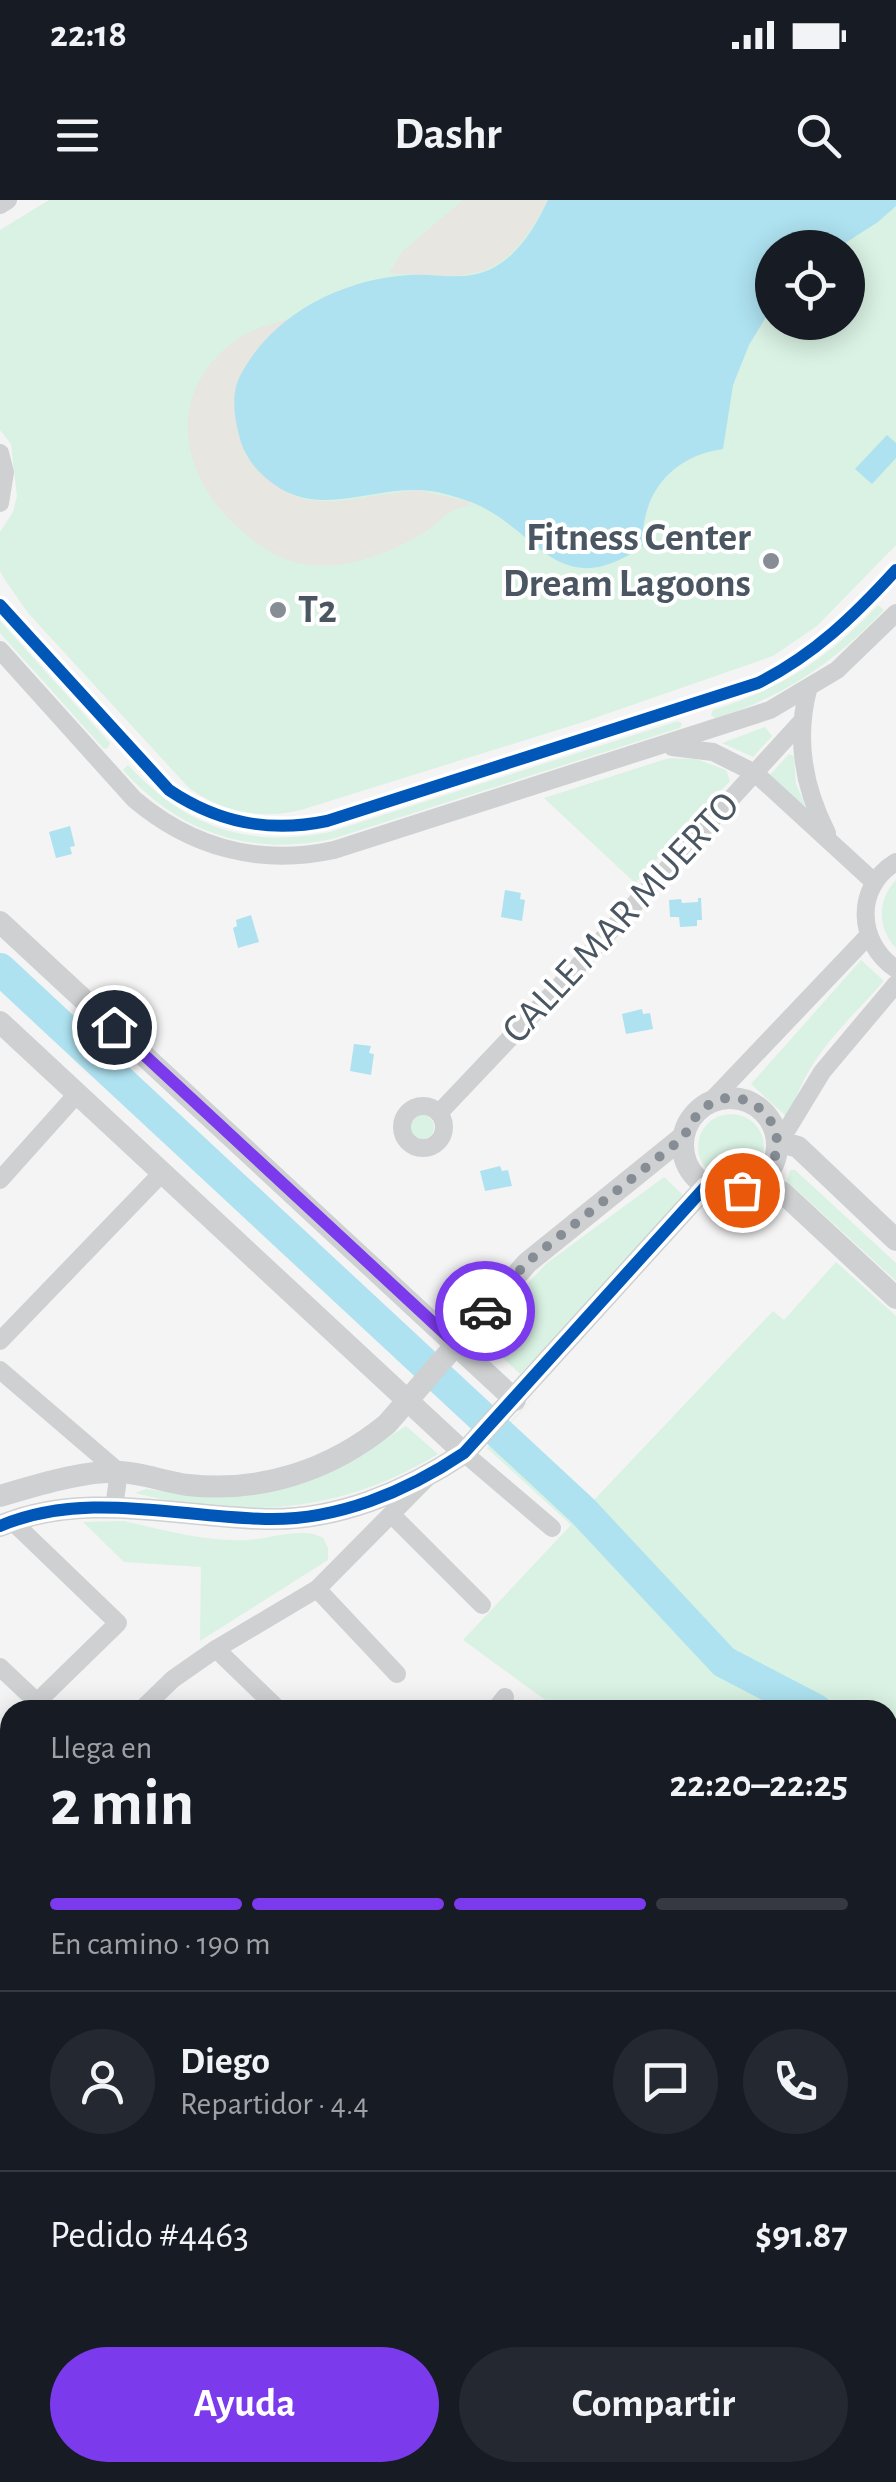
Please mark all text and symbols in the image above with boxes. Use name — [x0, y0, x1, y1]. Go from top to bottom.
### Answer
text: 22:18 — [50, 16, 127, 54]
icon: menu — [50, 108, 105, 163]
icon: search — [791, 108, 846, 163]
text: Dashr — [394, 112, 502, 157]
map controls — [755, 230, 865, 340]
button: locate — [755, 230, 865, 340]
place label: Fitness Center Dream Lagoons — [503, 518, 751, 604]
marker: Fitness Center Dream Lagoons — [760, 550, 782, 572]
place label: T2 — [298, 590, 337, 630]
marker: T2 — [267, 599, 289, 621]
street label: CALLE MAR MUERTO — [495, 785, 747, 1051]
pin — [72, 985, 157, 1070]
icon: home — [87, 1000, 142, 1055]
pin — [700, 1148, 785, 1233]
icon: bag — [715, 1163, 770, 1218]
courier — [435, 1261, 535, 1361]
icon: car — [458, 1284, 513, 1339]
text: Llega en — [50, 1732, 152, 1764]
text: 22:20–22:25 — [669, 1766, 848, 1804]
text: 2 min — [50, 1772, 194, 1837]
text: En camino · 190 m — [50, 1928, 271, 1960]
button: person — [50, 2029, 155, 2134]
button: chat — [613, 2029, 718, 2134]
button: phone — [743, 2029, 848, 2134]
text: Diego — [180, 2043, 270, 2081]
text: Repartidor · 4.4 — [180, 2088, 369, 2120]
text: Pedido #4463 — [50, 2217, 249, 2255]
text: $91.87 — [755, 2217, 848, 2255]
button: Ayuda — [50, 2347, 439, 2462]
button: Compartir — [459, 2347, 848, 2462]

